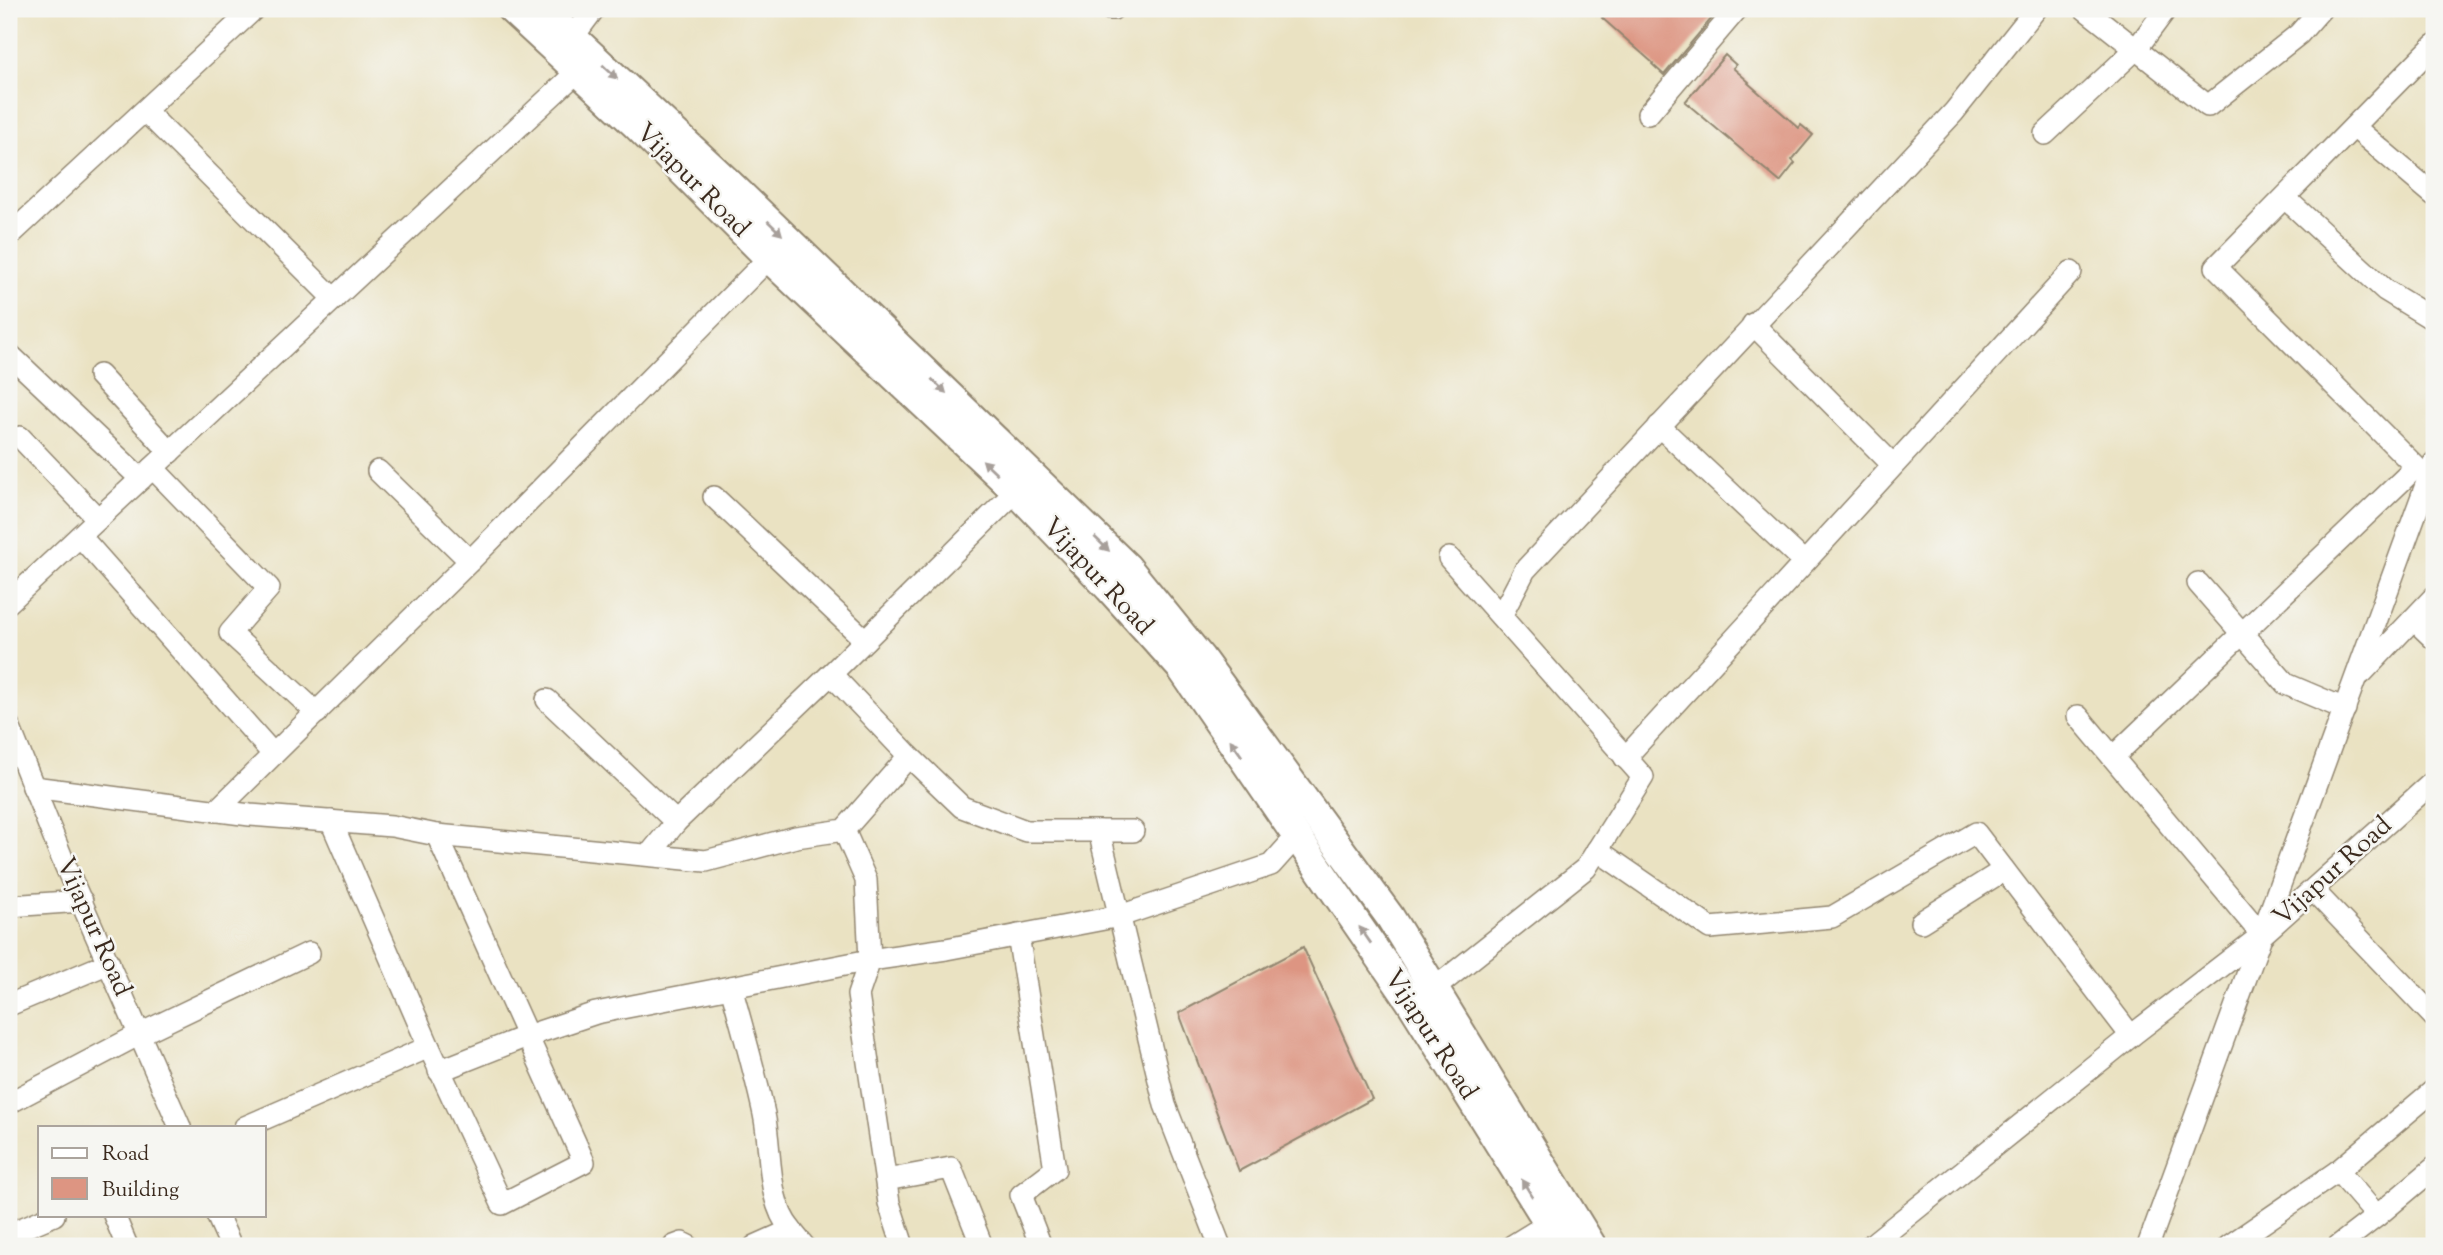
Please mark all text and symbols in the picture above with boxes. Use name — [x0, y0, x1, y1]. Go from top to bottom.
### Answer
one-way arrow — [601, 64, 619, 80]
street label: Vijapur Road — [626, 115, 758, 247]
one-way arrow — [767, 219, 784, 236]
one-way arrow — [930, 377, 947, 393]
one-way arrow — [982, 459, 999, 475]
street label: Vijapur Road — [1033, 510, 1162, 644]
one-way arrow — [1094, 535, 1111, 552]
one-way arrow — [1230, 738, 1243, 757]
street label: Vijapur Road — [2265, 808, 2401, 936]
street label: Vijapur Road — [46, 851, 140, 1003]
one-way arrow — [1358, 926, 1372, 944]
street label: Vijapur Road — [1374, 962, 1486, 1108]
legend — [38, 1126, 266, 1216]
text: Road — [102, 1140, 149, 1170]
text: Building — [102, 1176, 179, 1206]
one-way arrow — [1521, 1179, 1534, 1198]

